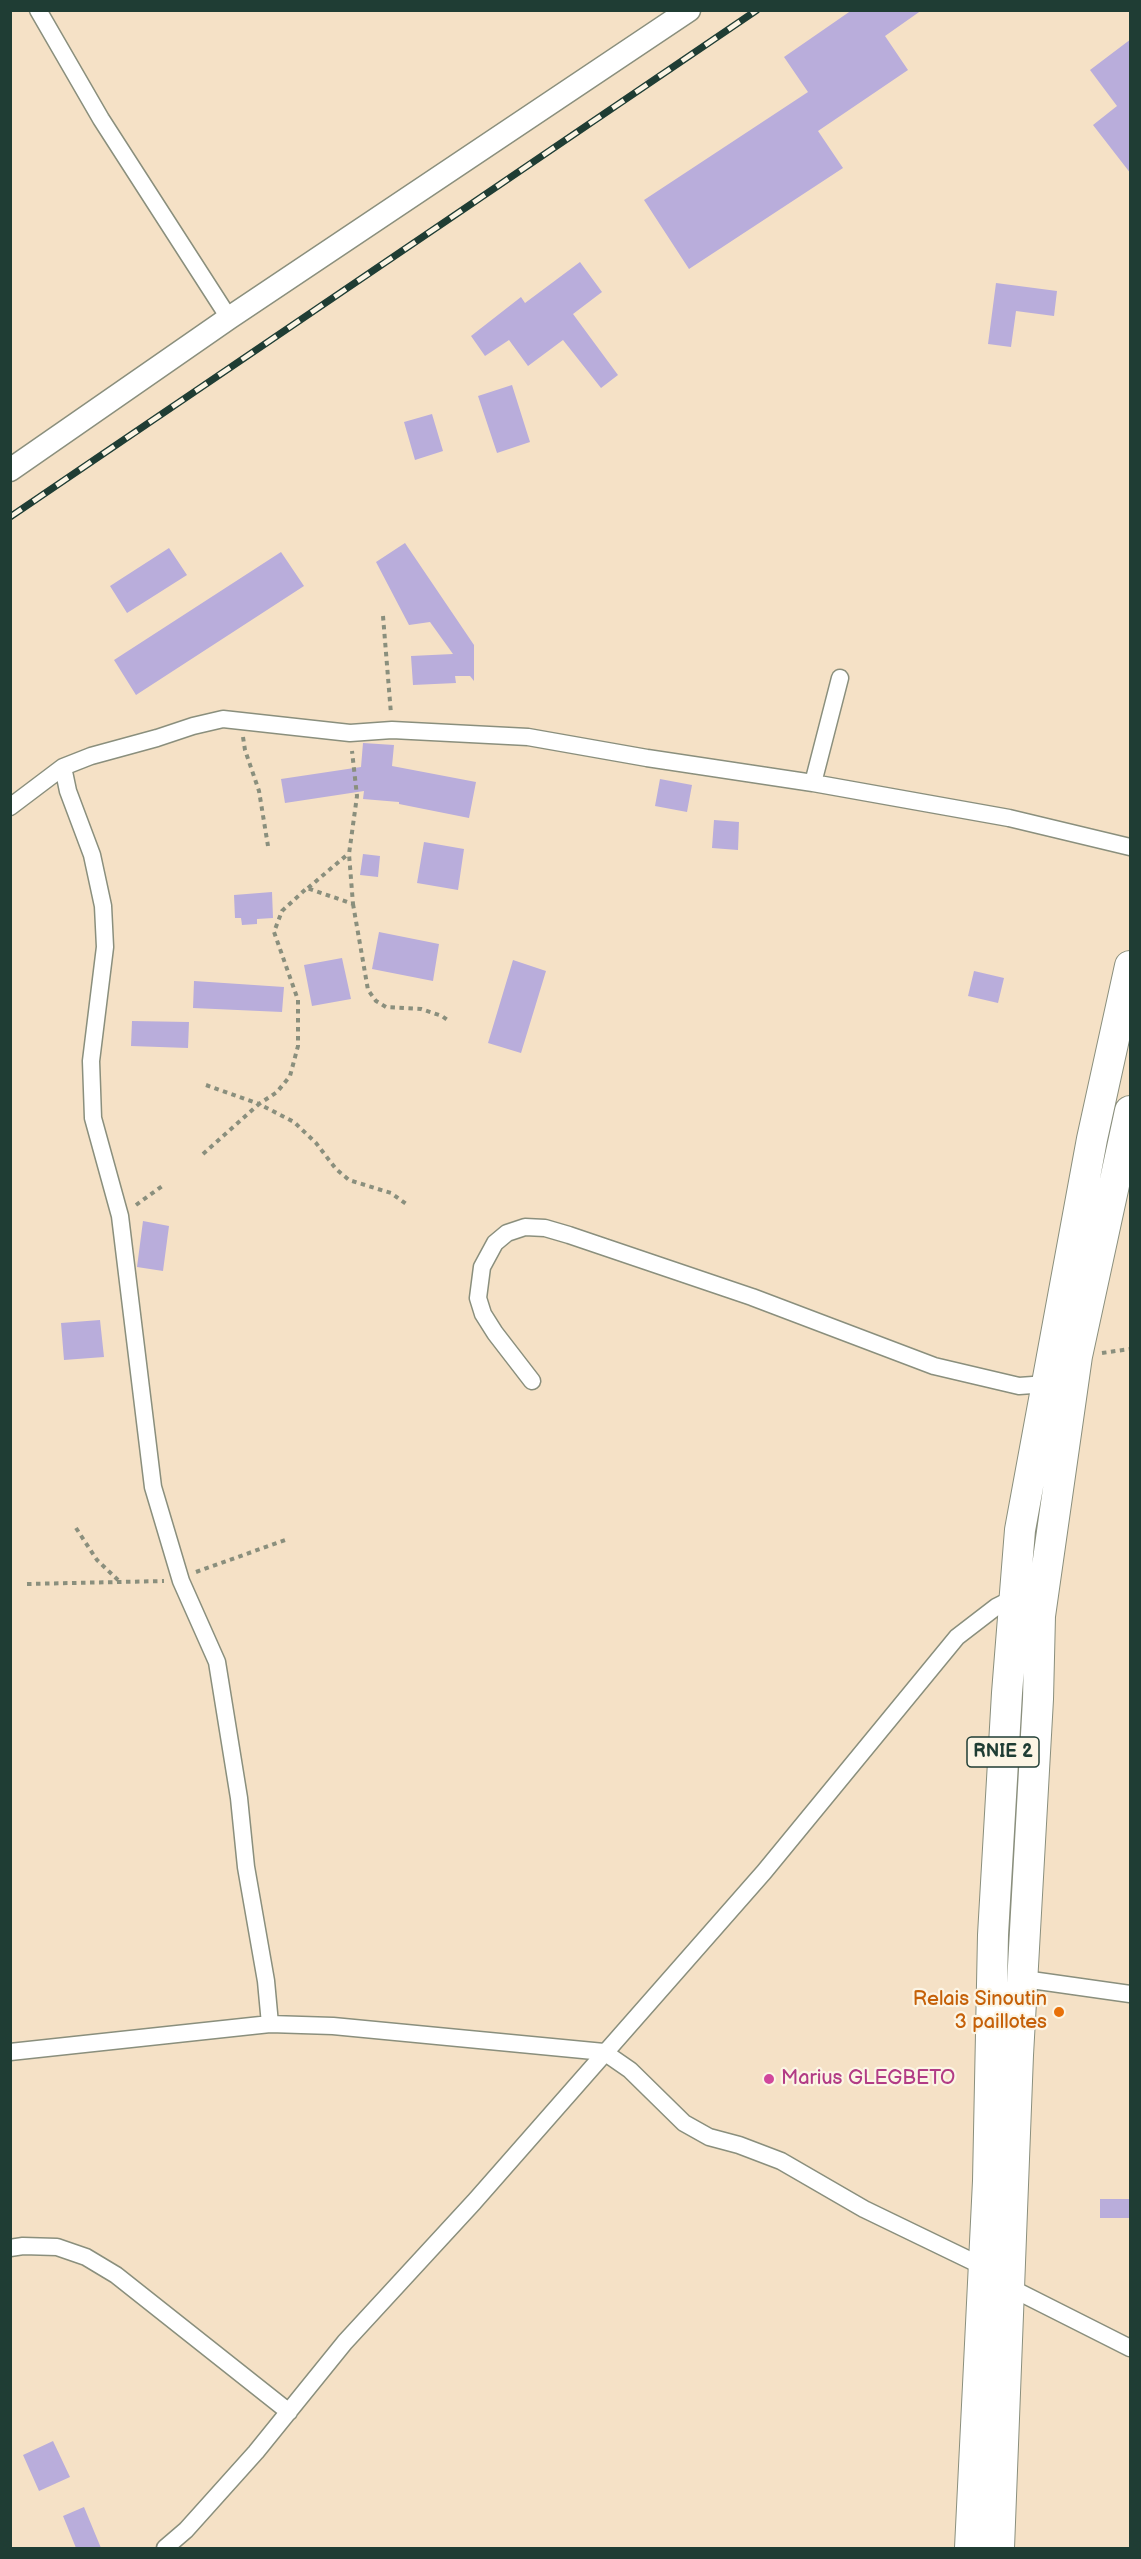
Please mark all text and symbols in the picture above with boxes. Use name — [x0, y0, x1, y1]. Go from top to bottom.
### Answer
road number: RNIE 2 — [967, 1737, 1039, 1767]
place label: Relais Sinoutin 3 paillotes — [913, 1988, 1047, 2035]
marker: Relais Sinoutin 3 paillotes — [1052, 2005, 1066, 2019]
place label: Marius GLEGBETO — [781, 2067, 955, 2091]
marker: Marius GLEGBETO — [762, 2072, 776, 2086]

